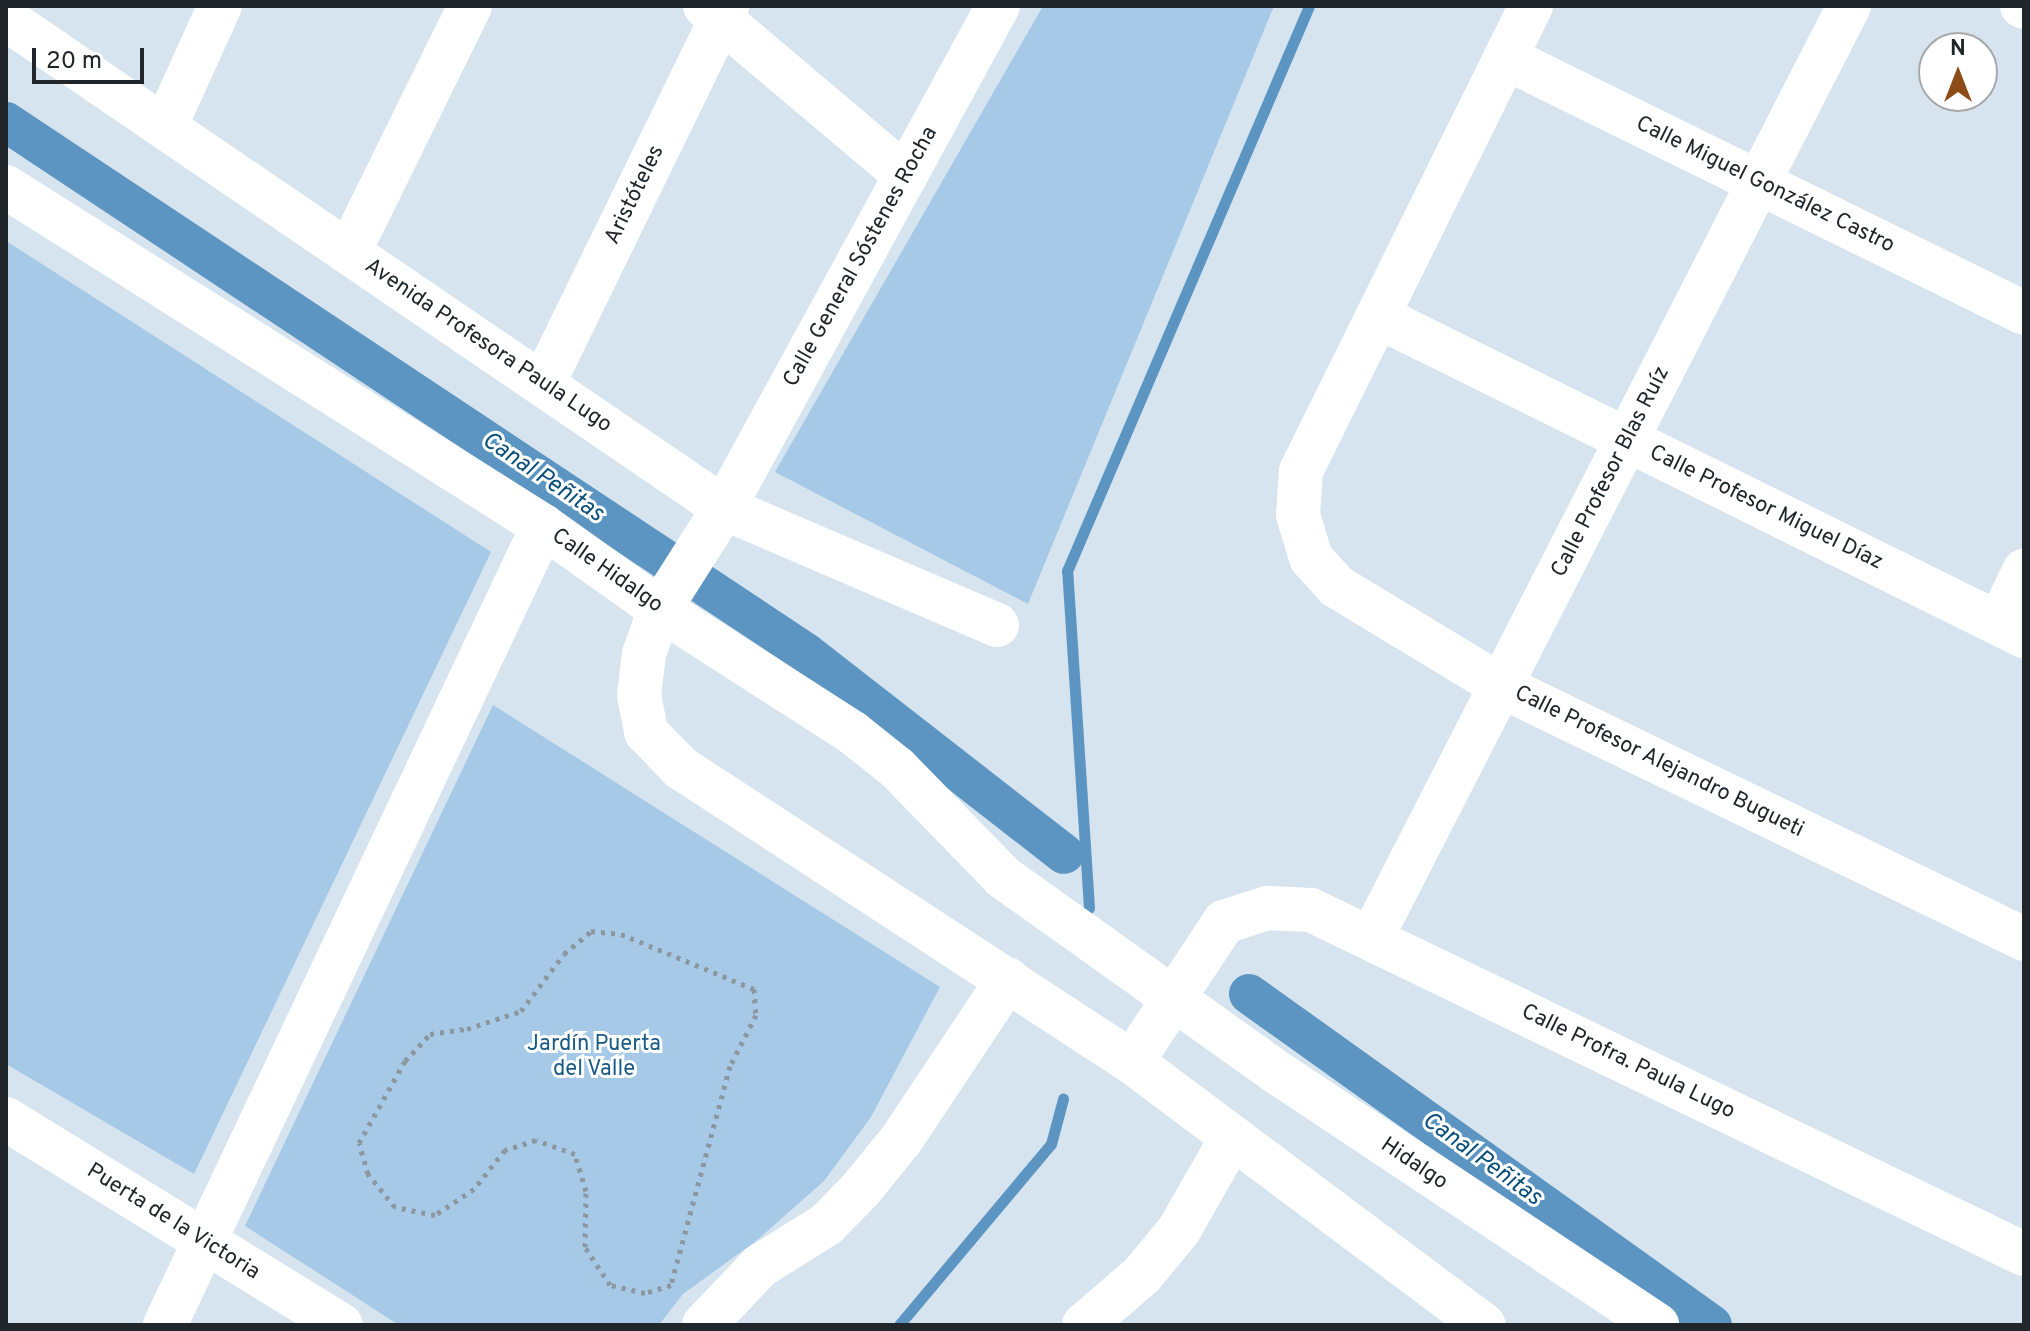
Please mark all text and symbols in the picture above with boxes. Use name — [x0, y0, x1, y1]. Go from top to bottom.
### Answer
scale bar — [36, 32, 148, 82]
north arrow — [1918, 32, 1998, 112]
text: N — [1950, 36, 1966, 63]
text: 20 m — [46, 47, 102, 77]
street label: Calle Miguel González Castro — [1631, 111, 1899, 259]
street label: Calle General Sóstenes Rocha — [778, 122, 944, 392]
street label: Aristóteles — [600, 141, 670, 249]
street label: Avenida Profesora Paula Lugo — [359, 253, 617, 439]
street label: Calle Profesor Blas Ruíz — [1546, 362, 1676, 582]
water label: Canal Peñitas — [476, 427, 608, 529]
street label: Calle Profesor Miguel Díaz — [1645, 440, 1887, 576]
street label: Calle Hidalgo — [546, 523, 668, 619]
street label: Calle Profesor Alejandro Bugueti — [1510, 680, 1808, 844]
street label: Calle Profra. Paula Lugo — [1517, 999, 1739, 1125]
park label: Jardín Puerta del Valle — [527, 1031, 661, 1082]
water label: Canal Peñitas — [1416, 1107, 1546, 1213]
street label: Hidalgo — [1375, 1132, 1453, 1196]
street label: Puerta de la Victoria — [81, 1158, 265, 1286]

